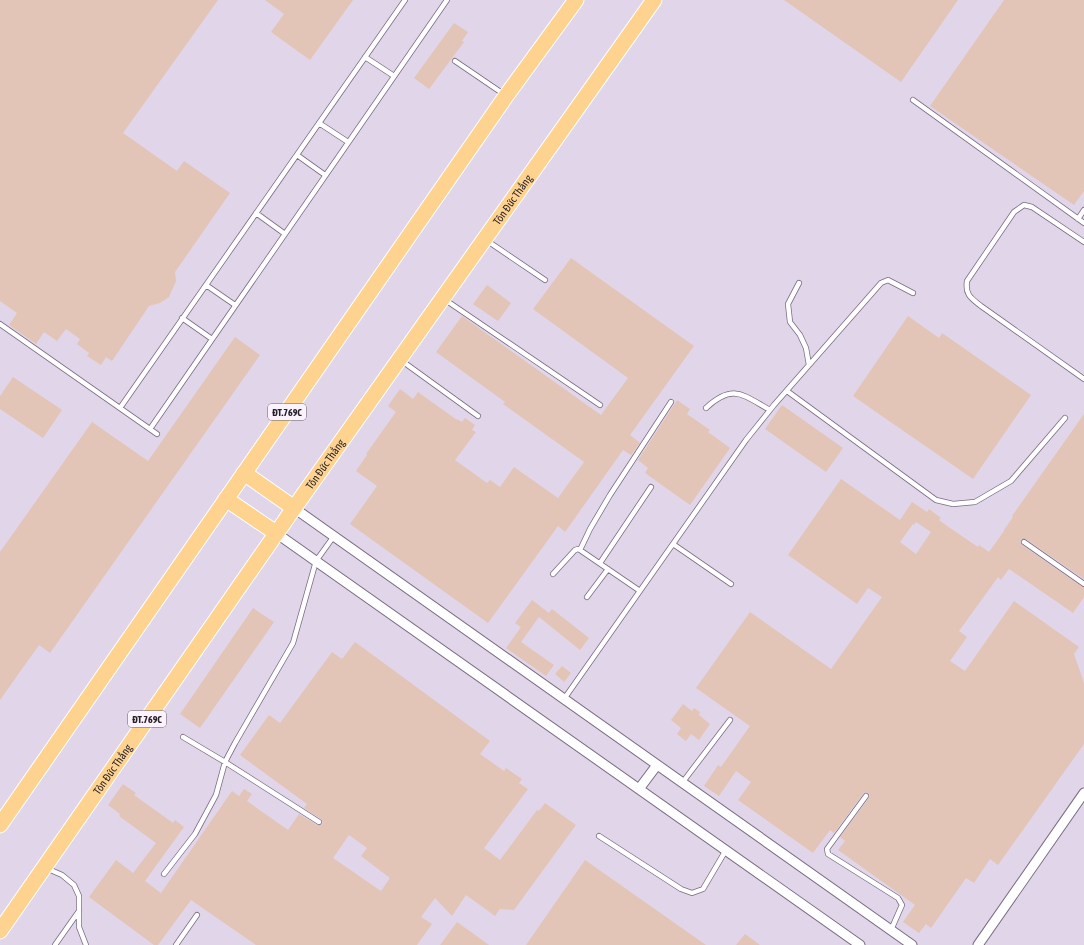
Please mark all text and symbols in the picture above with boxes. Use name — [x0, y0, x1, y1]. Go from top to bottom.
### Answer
street label: Tôn Đức Thắng — [491, 172, 534, 227]
road number: ĐT.769C — [268, 404, 306, 420]
street label: Tôn Đức Thắng — [303, 437, 347, 491]
road number: ĐT.769C — [128, 711, 166, 727]
street label: Tôn Đức Thắng — [91, 742, 134, 797]

